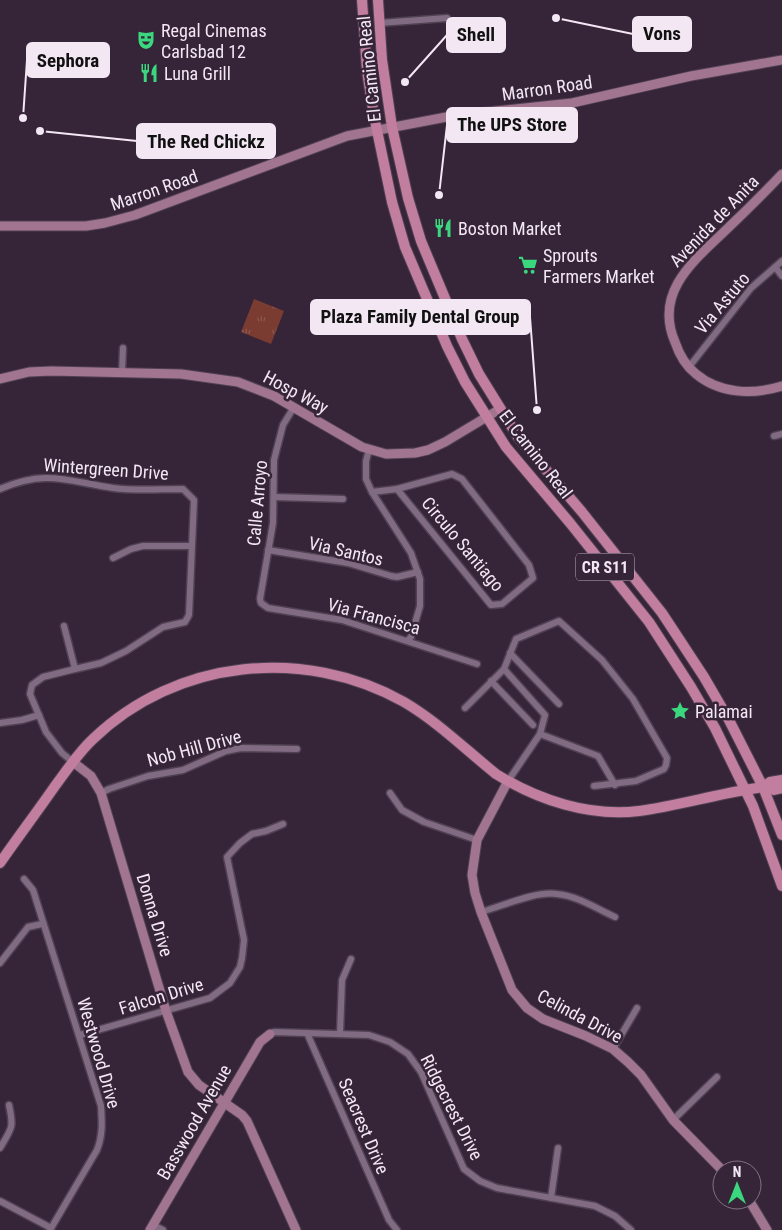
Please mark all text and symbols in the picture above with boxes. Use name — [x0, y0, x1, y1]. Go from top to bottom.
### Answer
street label: El Camino Real — [353, 15, 385, 123]
callout: Vons — [633, 17, 691, 51]
callout: Shell — [447, 18, 505, 52]
place label: Regal Cinemas Carlsbad 12 — [161, 20, 267, 62]
text: Vons — [643, 22, 681, 45]
text: Shell — [457, 23, 495, 46]
theatre icon: Regal Cinemas Carlsbad 12 — [135, 29, 157, 51]
callout: Sephora — [27, 43, 109, 77]
text: Sephora — [37, 49, 99, 72]
restaurant icon: Luna Grill — [138, 62, 160, 84]
place label: Luna Grill — [164, 63, 231, 84]
street label: Marron Road — [500, 71, 594, 105]
callout: The UPS Store — [447, 108, 577, 142]
text: The UPS Store — [457, 113, 567, 136]
callout: The Red Chickz — [137, 124, 275, 158]
text: The Red Chickz — [147, 130, 265, 153]
street label: Marron Road — [108, 165, 200, 215]
street label: Avenida de Anita — [665, 171, 763, 271]
restaurant icon: Boston Market — [432, 217, 454, 239]
place label: Boston Market — [458, 218, 562, 239]
place label: Sprouts Farmers Market — [543, 245, 655, 287]
supermarket icon: Sprouts Farmers Market — [517, 254, 539, 276]
street label: Via Astuto — [690, 268, 754, 338]
callout: Plaza Family Dental Group — [311, 300, 530, 334]
text: Plaza Family Dental Group — [320, 305, 520, 328]
street label: Hosp Way — [260, 366, 333, 418]
street label: El Camino Real — [495, 406, 577, 502]
street label: Wintergreen Drive — [43, 454, 169, 484]
street label: Calle Arroyo — [243, 459, 271, 547]
street label: Circulo Santiago — [417, 493, 509, 595]
street label: Via Santos — [307, 532, 385, 570]
road number: CR S11 — [576, 554, 634, 580]
street label: Via Francisca — [325, 594, 423, 638]
place icon: Palamai — [669, 700, 691, 722]
place label: Palamai — [695, 701, 753, 722]
street label: Nob Hill Drive — [145, 725, 243, 771]
street label: Donna Drive — [132, 871, 178, 959]
street label: Falcon Drive — [116, 973, 206, 1019]
street label: Celinda Drive — [534, 985, 626, 1047]
street label: Westwood Drive — [73, 995, 125, 1111]
street label: Ridgecrest Drive — [416, 1051, 488, 1163]
street label: Basswood Avenue — [153, 1061, 235, 1183]
street label: Seacrest Drive — [334, 1075, 394, 1177]
north arrow — [712, 1160, 762, 1210]
text: N — [733, 1164, 741, 1180]

